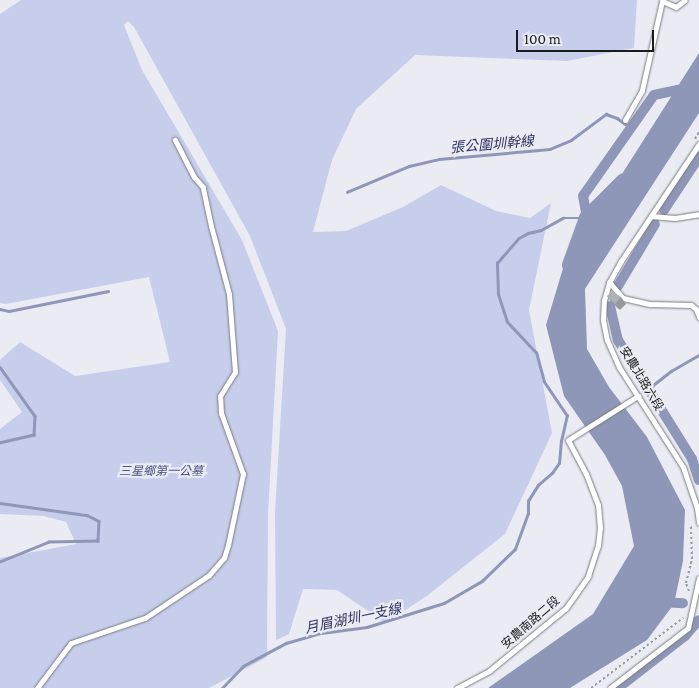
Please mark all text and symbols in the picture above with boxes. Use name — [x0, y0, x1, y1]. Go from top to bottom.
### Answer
scale bar — [519, 20, 656, 52]
text: 100 m — [524, 31, 561, 47]
water label: 張公圍圳幹線 — [449, 132, 535, 156]
street label: 安農北路六段 — [616, 344, 666, 414]
park label: 三星鄉第一公墓 — [119, 465, 203, 479]
street label: 安農南路二段 — [499, 594, 563, 652]
water label: 月眉湖圳一支線 — [303, 600, 403, 636]

